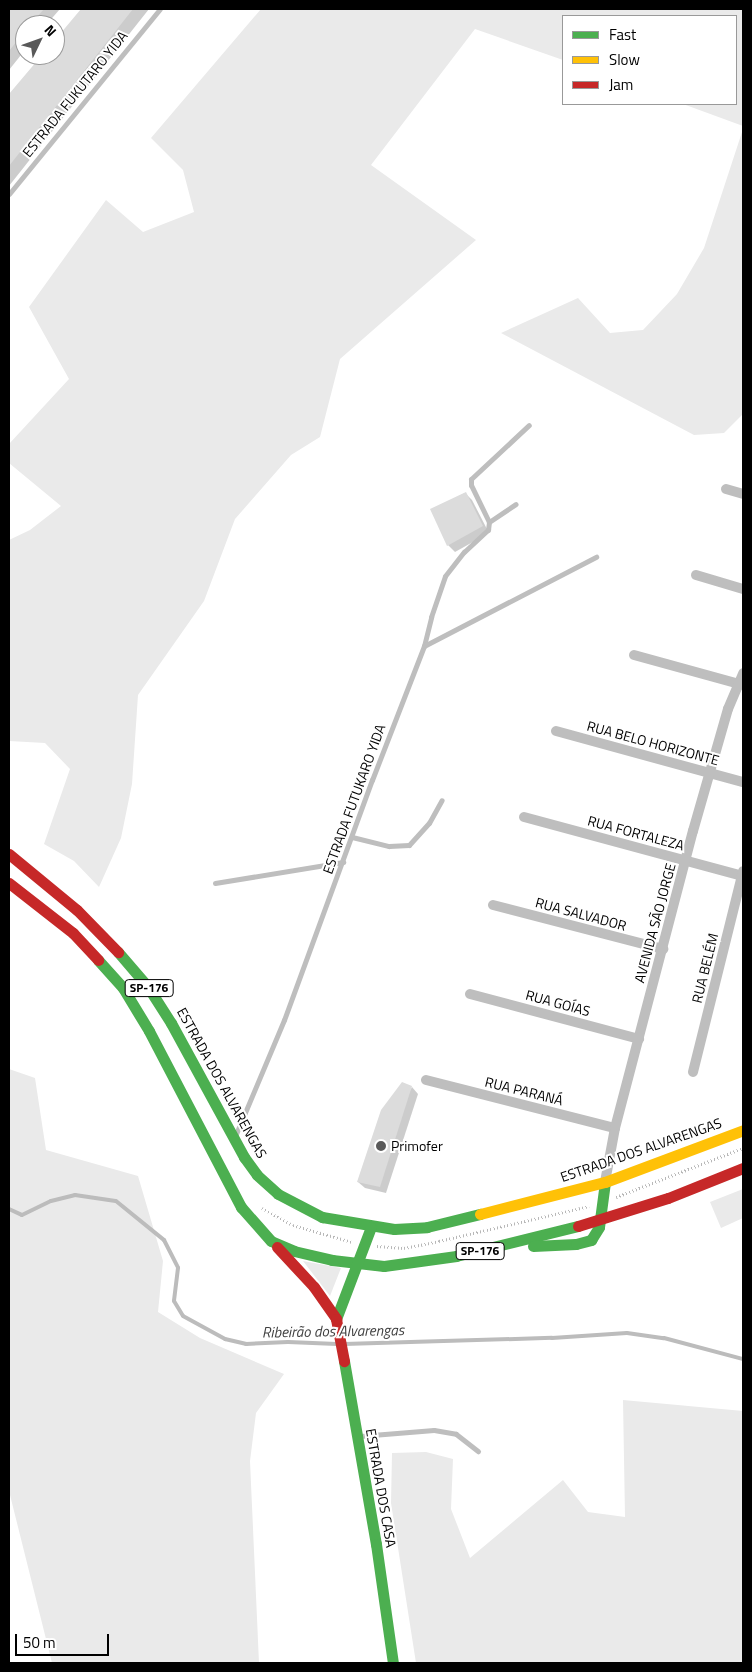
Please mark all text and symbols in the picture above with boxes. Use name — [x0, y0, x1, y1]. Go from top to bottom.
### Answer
north arrow — [15, 15, 65, 65]
legend — [562, 15, 737, 105]
text: N — [40, 20, 62, 41]
text: Fast — [609, 23, 636, 46]
street label: ESTRADA FUKUTARO YIDA — [19, 28, 131, 160]
text: Slow — [609, 48, 640, 71]
text: Jam — [609, 73, 633, 96]
street label: RUA BELO HORIZONTE — [585, 717, 721, 769]
street label: ESTRADA FUTUKARO YIDA — [319, 722, 389, 876]
street label: RUA FORTALEZA — [586, 812, 686, 854]
street label: AVENIDA SÃO JORGE — [631, 861, 679, 985]
street label: RUA SALVADOR — [534, 894, 628, 934]
street label: RUA BELÉM — [688, 931, 722, 1005]
road number: SP-176 — [124, 978, 174, 998]
street label: RUA GOÍAS — [524, 986, 592, 1020]
street label: ESTRADA DOS ALVARENGAS — [174, 1005, 270, 1161]
street label: RUA PARANÁ — [483, 1073, 565, 1109]
street label: ESTRADA DOS ALVARENGAS — [558, 1114, 724, 1186]
place label: Primofer — [391, 1138, 443, 1154]
marker: Primofer — [375, 1140, 387, 1152]
road number: SP-176 — [455, 1242, 505, 1260]
water label: Ribeirão dos Alvarengas — [262, 1321, 404, 1341]
street label: ESTRADA DOS CASA — [362, 1427, 400, 1549]
scale bar — [18, 1624, 111, 1656]
text: 50 m — [23, 1631, 56, 1654]

